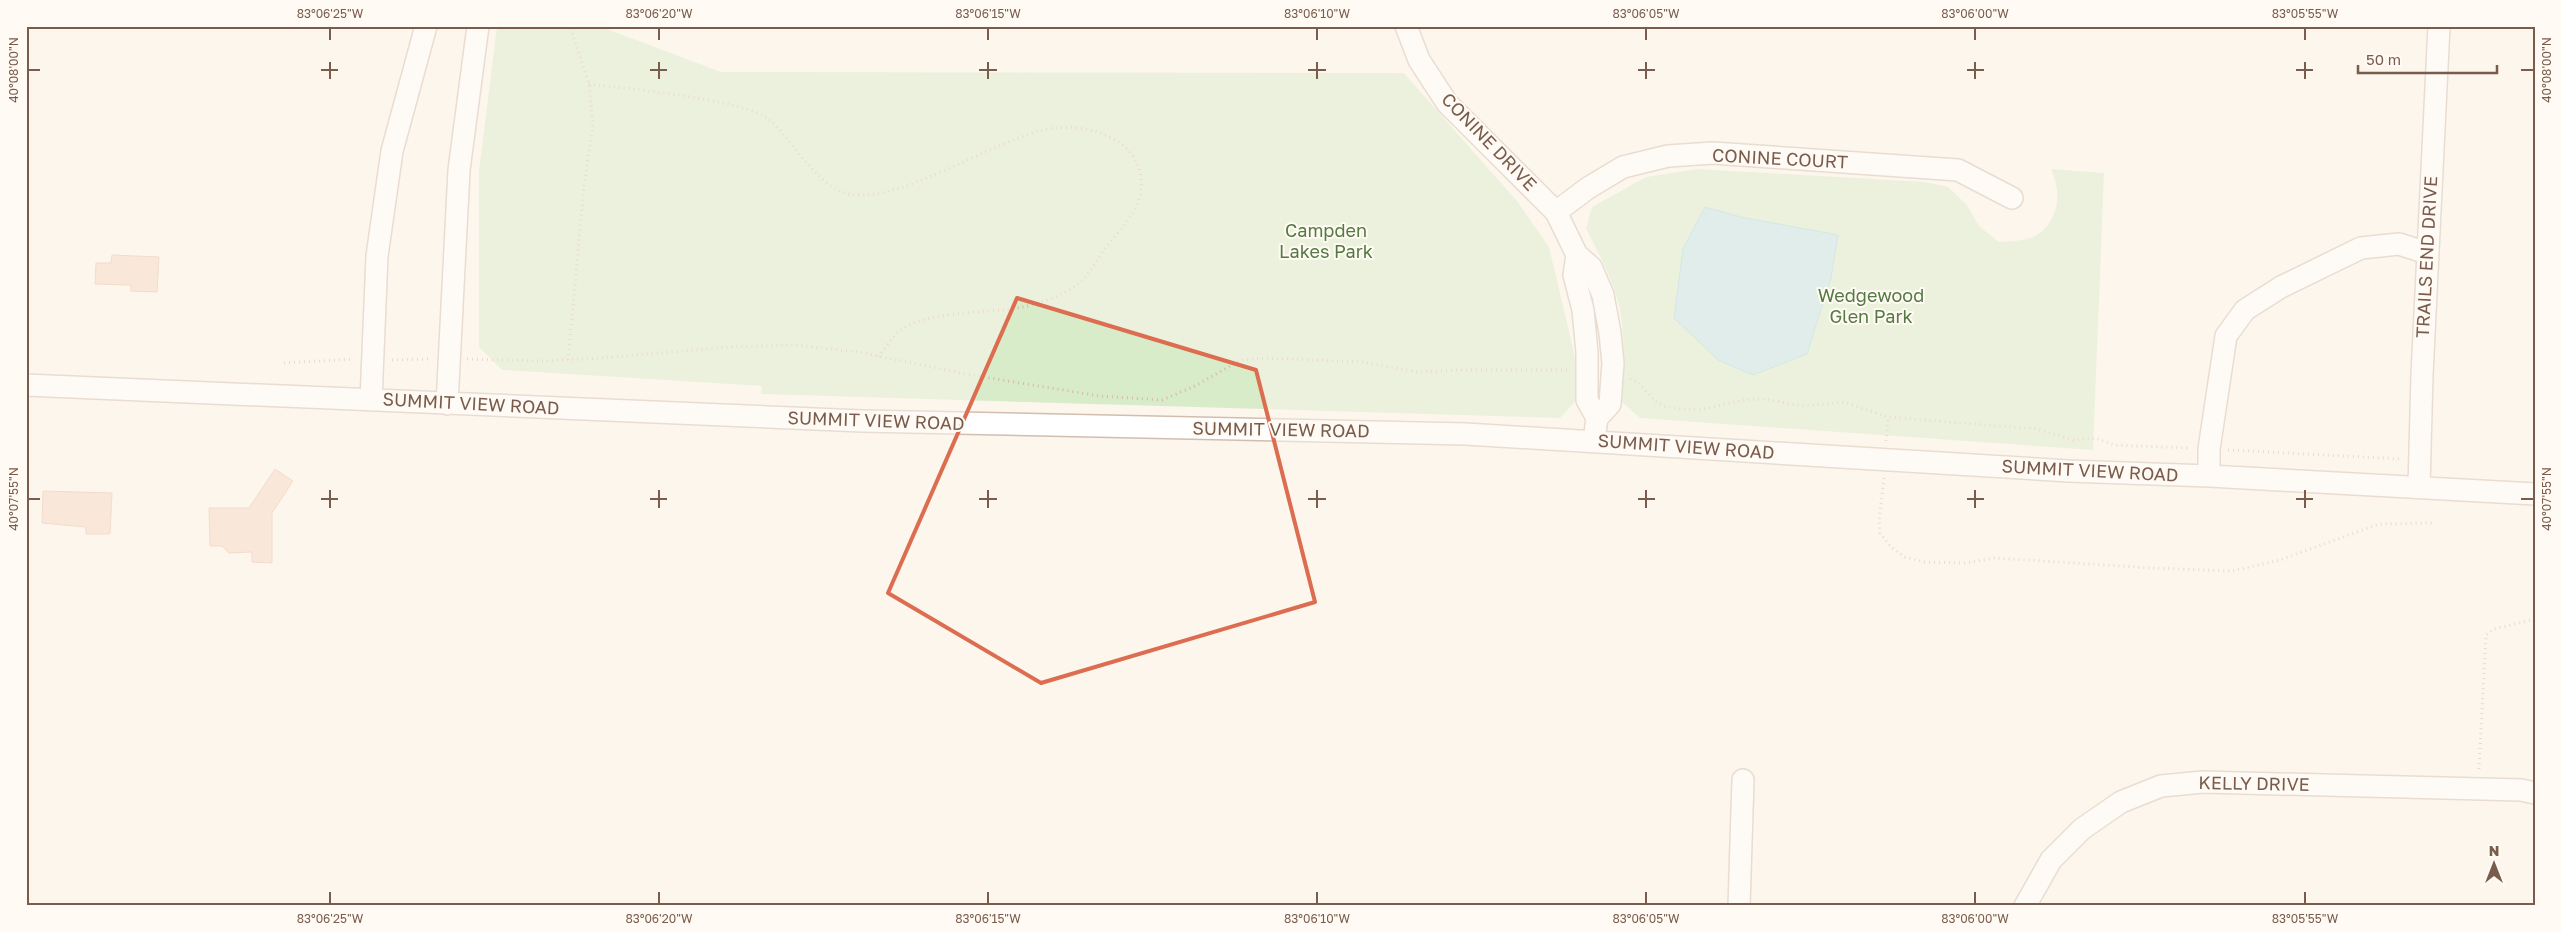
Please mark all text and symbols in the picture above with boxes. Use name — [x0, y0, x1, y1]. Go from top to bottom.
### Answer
text: 83°06'25"W — [297, 6, 364, 21]
text: 83°06'20"W — [625, 6, 693, 21]
text: 83°06'15"W — [955, 6, 1021, 21]
text: 83°06'10"W — [1284, 6, 1351, 21]
text: 83°06'05"W — [1612, 6, 1680, 21]
text: 83°06'00"W — [1941, 6, 2009, 21]
text: 83°05'55"W — [2272, 6, 2339, 21]
text: 40°08'00"N — [6, 37, 21, 103]
text: 40°08'00"N — [2539, 37, 2554, 103]
scale bar — [2358, 42, 2497, 74]
text: 50 m — [2366, 50, 2401, 68]
street label: CONINE DRIVE — [1437, 88, 1542, 195]
street label: CONINE COURT — [1712, 143, 1849, 173]
street label: TRAILS END DRIVE — [2411, 175, 2441, 339]
park label: Campden Lakes Park — [1279, 219, 1373, 262]
park label: Wedgewood Glen Park — [1818, 284, 1924, 327]
street label: SUMMIT VIEW ROAD — [382, 387, 560, 419]
street label: SUMMIT VIEW ROAD — [787, 406, 965, 434]
street label: SUMMIT VIEW ROAD — [1192, 416, 1370, 442]
street label: SUMMIT VIEW ROAD — [1597, 429, 1775, 463]
street label: SUMMIT VIEW ROAD — [2001, 454, 2179, 486]
text: 40°07'55"N — [6, 467, 21, 531]
text: 40°07'55"N — [2539, 467, 2554, 531]
street label: KELLY DRIVE — [2198, 771, 2310, 795]
north arrow — [2468, 840, 2518, 890]
text: N — [2489, 842, 2499, 859]
text: 83°06'25"W — [297, 911, 364, 926]
text: 83°06'20"W — [625, 911, 693, 926]
text: 83°06'15"W — [955, 911, 1021, 926]
text: 83°06'10"W — [1284, 911, 1351, 926]
text: 83°06'05"W — [1612, 911, 1680, 926]
text: 83°06'00"W — [1941, 911, 2009, 926]
text: 83°05'55"W — [2272, 911, 2339, 926]

